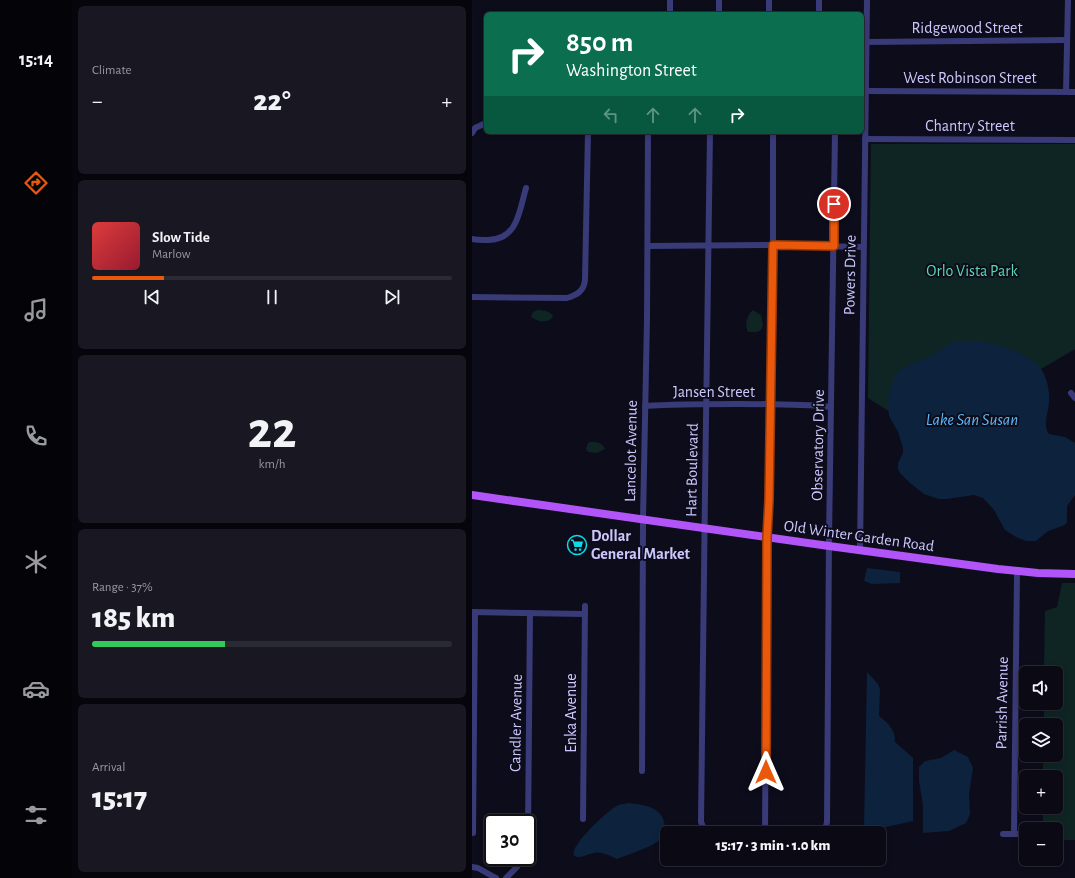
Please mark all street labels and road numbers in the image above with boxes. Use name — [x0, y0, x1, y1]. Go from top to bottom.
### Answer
street label: Ridgewood Street — [911, 20, 1023, 36]
street label: West Robinson Street — [903, 70, 1037, 86]
street label: Chantry Street — [925, 118, 1015, 135]
street label: Powers Drive — [841, 235, 859, 315]
street label: Jansen Street — [673, 384, 755, 400]
street label: Observatory Drive — [809, 389, 828, 501]
street label: Lancelot Avenue — [622, 400, 640, 502]
street label: Hart Boulevard — [683, 423, 701, 517]
street label: Old Winter Garden Road — [783, 518, 935, 554]
street label: Parrish Avenue — [993, 656, 1011, 750]
street label: Enka Avenue — [563, 673, 579, 753]
street label: Candler Avenue — [507, 674, 525, 772]

